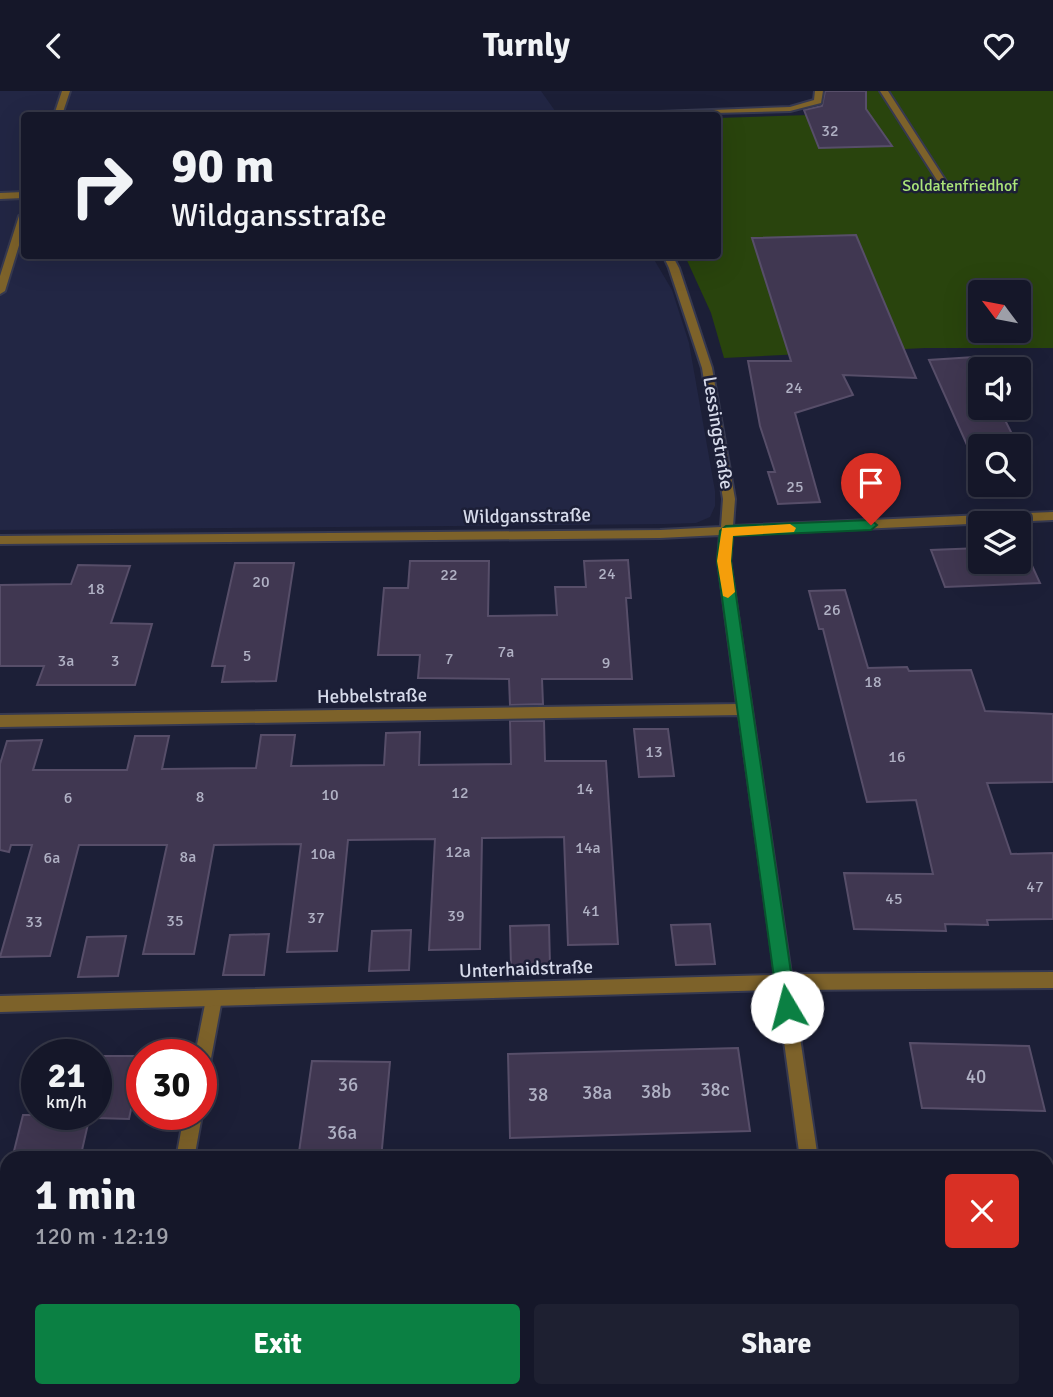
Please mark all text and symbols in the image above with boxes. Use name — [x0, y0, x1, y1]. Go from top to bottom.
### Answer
text: Turnly — [483, 26, 570, 65]
icon: back — [35, 27, 73, 65]
icon: heart — [980, 27, 1018, 65]
house number: 32 — [821, 121, 839, 141]
text: 90 m — [171, 136, 274, 196]
icon: right — [56, 140, 147, 231]
park label: Soldatenfriedhof — [902, 176, 1018, 196]
text: Wildgansstraße — [171, 196, 387, 235]
north arrow — [968, 280, 1031, 343]
map controls — [968, 280, 1031, 574]
button: sound — [968, 357, 1031, 420]
street label: Lessingstraße — [697, 375, 739, 491]
house number: 24 — [785, 378, 803, 398]
button: search — [968, 434, 1031, 497]
pin — [841, 453, 901, 525]
icon: arrive — [852, 464, 890, 502]
house number: 25 — [786, 477, 804, 497]
street label: Wildgansstraße — [463, 503, 591, 529]
button: layers — [968, 511, 1031, 574]
house number: 24 — [598, 564, 616, 584]
house number: 22 — [440, 565, 458, 585]
house number: 20 — [252, 572, 270, 592]
house number: 18 — [87, 579, 105, 599]
house number: 26 — [823, 600, 841, 620]
house number: 7a — [498, 642, 514, 662]
house number: 5 — [243, 646, 251, 666]
house number: 7 — [445, 649, 453, 669]
house number: 3a — [58, 651, 74, 671]
house number: 3 — [111, 651, 119, 671]
house number: 9 — [602, 653, 610, 673]
house number: 18 — [864, 672, 882, 692]
street label: Hebbelstraße — [317, 683, 427, 709]
house number: 13 — [645, 742, 663, 762]
house number: 16 — [888, 747, 906, 767]
house number: 14 — [576, 779, 594, 799]
house number: 12 — [451, 783, 469, 803]
house number: 10 — [321, 785, 339, 805]
house number: 8 — [196, 787, 204, 807]
house number: 6 — [64, 788, 72, 808]
house number: 14a — [575, 838, 601, 858]
house number: 12a — [445, 842, 471, 862]
house number: 10a — [310, 844, 336, 864]
house number: 8a — [180, 847, 196, 867]
house number: 6a — [44, 848, 60, 868]
house number: 47 — [1026, 877, 1044, 897]
house number: 45 — [885, 889, 903, 909]
house number: 41 — [582, 901, 600, 921]
house number: 39 — [447, 906, 465, 926]
house number: 37 — [307, 908, 325, 928]
house number: 35 — [166, 911, 184, 931]
house number: 33 — [25, 912, 43, 932]
street label: Unterhaidstraße — [459, 955, 593, 983]
position arrow — [750, 970, 824, 1044]
speed limit sign: 30 — [126, 1039, 217, 1130]
text: 21 — [48, 1054, 85, 1097]
house number: 40 — [966, 1065, 986, 1089]
house number: 36 — [338, 1073, 358, 1097]
house number: 38c — [700, 1078, 730, 1102]
house number: 38b — [641, 1080, 671, 1104]
house number: 38a — [582, 1081, 612, 1105]
house number: 38 — [528, 1083, 548, 1107]
text: km/h — [46, 1091, 87, 1113]
house number: 36a — [327, 1121, 357, 1145]
text: 1 min — [35, 1170, 136, 1221]
button: close — [945, 1174, 1019, 1248]
text: 120 m · 12:19 — [35, 1222, 169, 1251]
button: Exit — [35, 1304, 520, 1384]
button: Share — [534, 1304, 1019, 1384]

